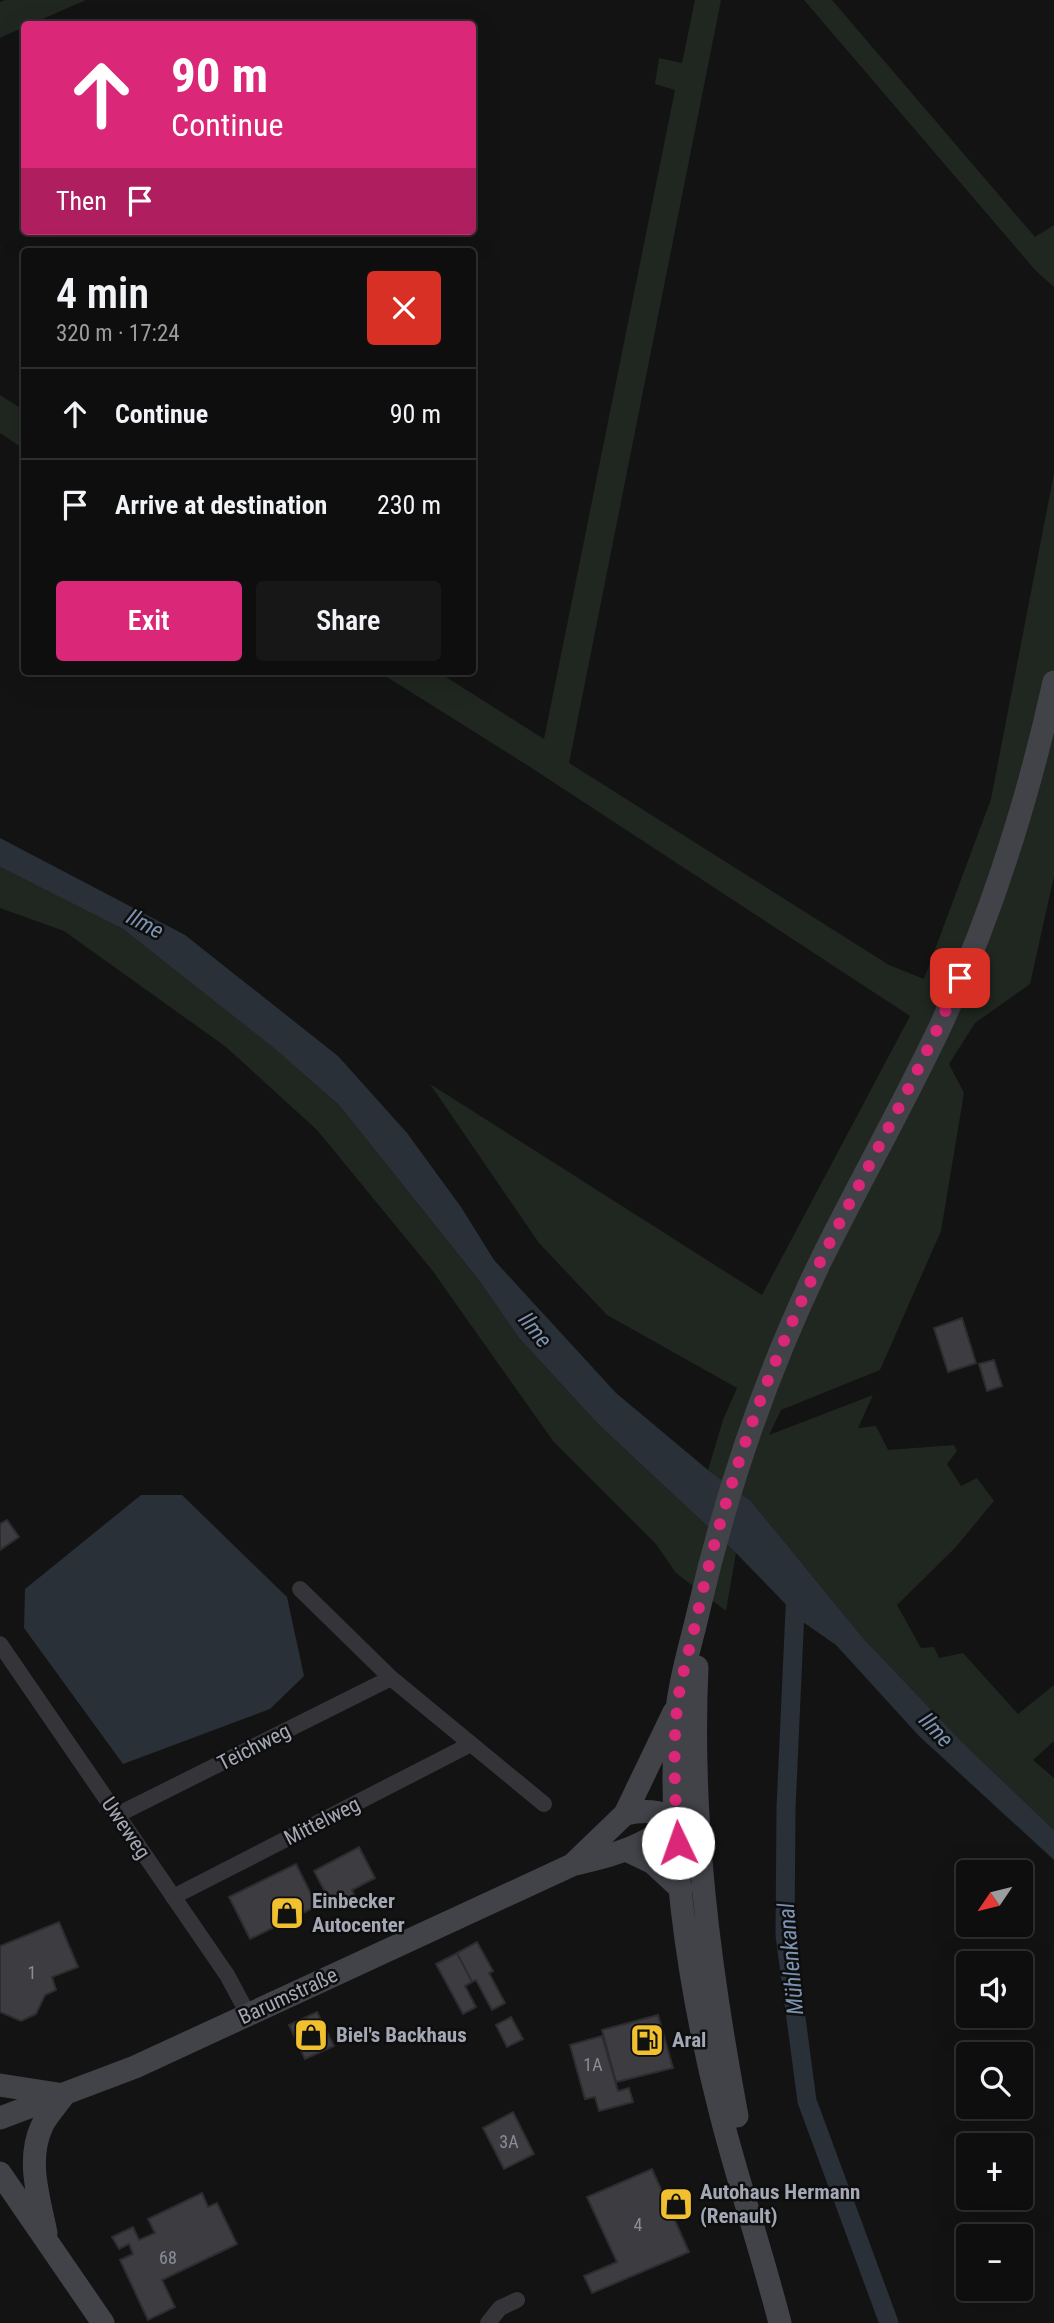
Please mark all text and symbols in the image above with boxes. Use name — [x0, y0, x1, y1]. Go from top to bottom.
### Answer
text: 90 m — [171, 47, 268, 104]
icon: ahead — [56, 49, 147, 140]
text: Continue — [171, 106, 283, 144]
icon: arrive — [121, 182, 159, 220]
text: Then — [56, 186, 107, 216]
text: 4 min — [56, 269, 149, 318]
button: close — [367, 271, 441, 345]
text: 320 m · 17:24 — [56, 320, 180, 347]
icon: ahead — [56, 395, 94, 433]
text: Continue — [115, 399, 208, 429]
text: 90 m — [390, 399, 441, 429]
icon: arrive — [56, 486, 94, 524]
text: Arrive at destination — [115, 490, 327, 520]
text: 230 m — [377, 490, 441, 520]
button: Exit — [56, 581, 242, 661]
button: Share — [256, 581, 441, 661]
water label: Ilme — [122, 903, 168, 945]
pin — [930, 948, 990, 1008]
icon: arrive — [941, 959, 979, 997]
water label: Ilme — [513, 1307, 557, 1353]
water label: Ilme — [913, 1707, 959, 1753]
street label: Teichweg — [214, 1719, 294, 1775]
street label: Mittelweg — [280, 1792, 364, 1850]
street label: Uweweg — [97, 1793, 155, 1863]
position arrow — [641, 1806, 715, 1880]
north arrow — [956, 1860, 1032, 1937]
map controls — [956, 1860, 1033, 2301]
place label: Einbecker Autocenter — [312, 1889, 405, 1937]
shop icon: Einbecker Autocenter — [268, 1894, 306, 1932]
water label: Mühlenkanal — [773, 1901, 809, 2016]
button: sound — [956, 1951, 1033, 2028]
house number: 1 — [28, 1962, 36, 1983]
street label: Barumstraße — [235, 1963, 341, 2029]
shop icon: Biel's Backhaus — [292, 2016, 330, 2054]
fuel station icon: Aral — [628, 2021, 666, 2059]
place label: Biel's Backhaus — [336, 2023, 467, 2047]
place label: Aral — [672, 2028, 706, 2052]
button: search — [956, 2042, 1033, 2119]
house number: 1A — [583, 2054, 603, 2075]
house number: 3A — [499, 2131, 519, 2152]
button: + — [956, 2133, 1033, 2210]
place label: Autohaus Hermann (Renault) — [700, 2180, 860, 2228]
shop icon: Autohaus Hermann (Renault) — [657, 2185, 695, 2223]
house number: 4 — [634, 2214, 643, 2235]
button: − — [956, 2224, 1033, 2301]
house number: 68 — [159, 2247, 177, 2268]

